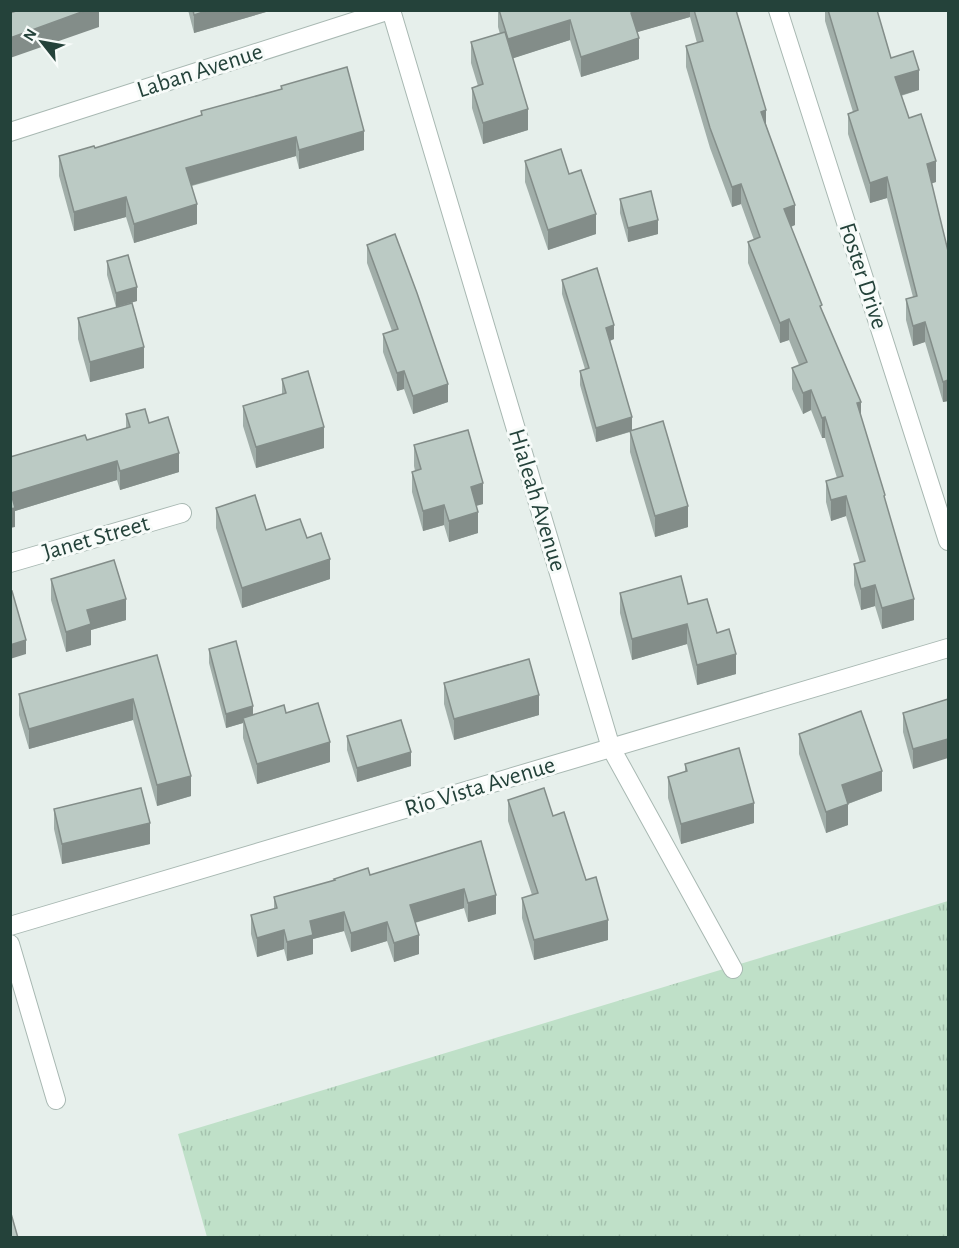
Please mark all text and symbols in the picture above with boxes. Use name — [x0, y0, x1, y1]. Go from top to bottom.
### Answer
north arrow — [12, 12, 72, 72]
text: N — [20, 26, 40, 44]
street label: Laban Avenue — [134, 39, 266, 103]
street label: Foster Drive — [835, 220, 891, 332]
street label: Hialeah Avenue — [504, 426, 570, 574]
street label: Janet Street — [40, 511, 152, 565]
street label: Rio Vista Avenue — [402, 753, 558, 821]

